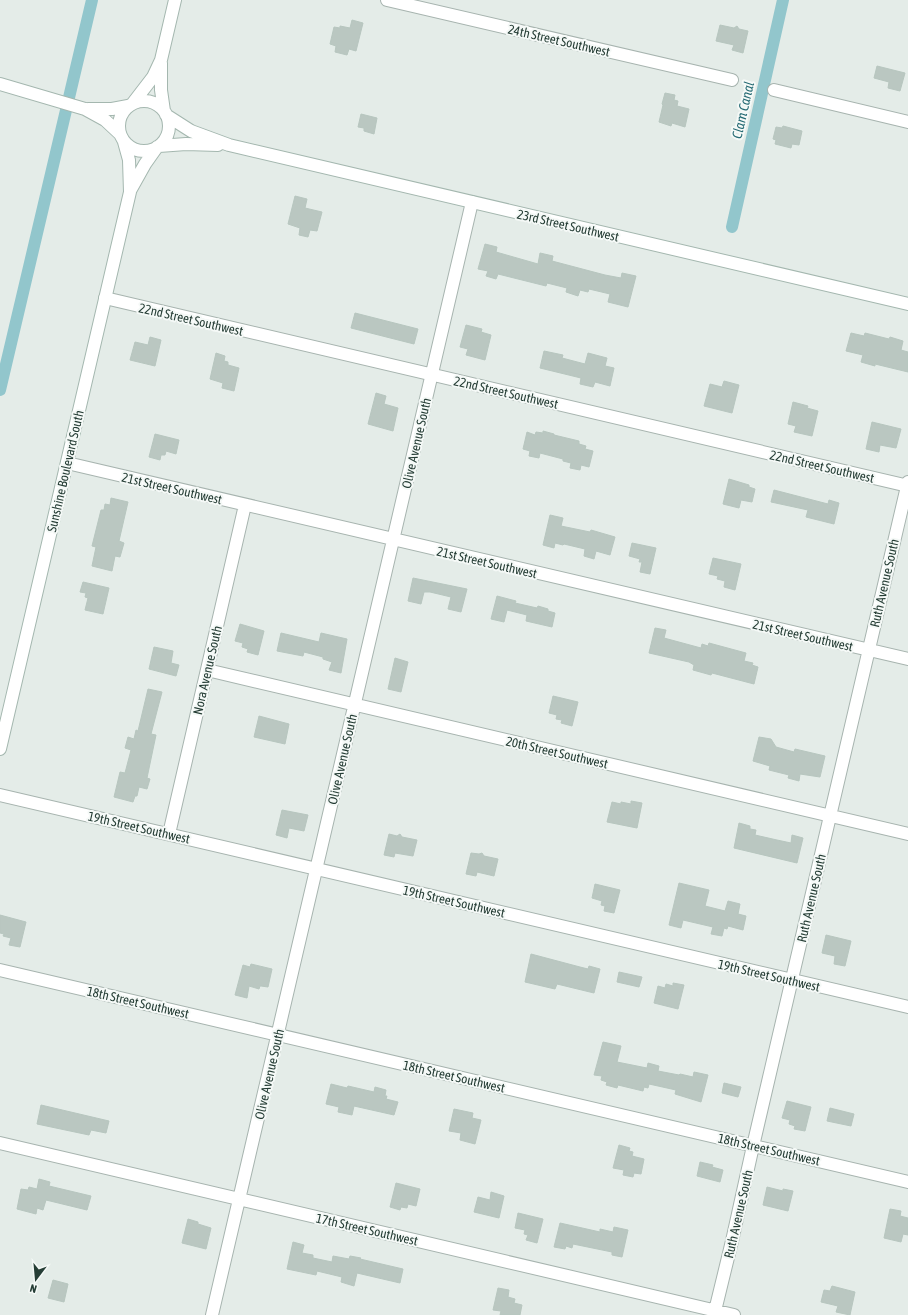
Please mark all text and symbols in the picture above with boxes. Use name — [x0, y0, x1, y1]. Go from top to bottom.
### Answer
street label: 24th Street Southwest — [506, 21, 612, 60]
water label: Clam Canal — [729, 80, 757, 140]
street label: 23rd Street Southwest — [515, 206, 621, 245]
street label: 22nd Street Southwest — [137, 300, 245, 339]
street label: 22nd Street Southwest — [452, 373, 560, 412]
street label: Olive Avenue South — [399, 396, 434, 490]
street label: Sunshine Boulevard South — [44, 409, 87, 533]
street label: 22nd Street Southwest — [768, 447, 876, 486]
street label: 21st Street Southwest — [120, 470, 224, 507]
street label: Ruth Avenue South — [867, 537, 902, 629]
street label: 21st Street Southwest — [435, 544, 539, 581]
street label: 21st Street Southwest — [751, 617, 855, 654]
street label: Nora Avenue South — [190, 624, 225, 716]
street label: Olive Avenue South — [325, 712, 360, 806]
street label: 20th Street Southwest — [504, 733, 610, 772]
street label: 19th Street Southwest — [86, 808, 192, 847]
street label: Ruth Avenue South — [794, 852, 829, 944]
street label: 19th Street Southwest — [401, 882, 507, 921]
street label: 19th Street Southwest — [716, 956, 822, 995]
street label: 18th Street Southwest — [85, 983, 191, 1022]
street label: Olive Avenue South — [252, 1027, 287, 1121]
street label: 18th Street Southwest — [401, 1057, 507, 1096]
street label: 18th Street Southwest — [716, 1130, 822, 1169]
street label: Ruth Avenue South — [721, 1168, 756, 1260]
street label: 17th Street Southwest — [314, 1210, 420, 1249]
north arrow — [16, 1259, 56, 1299]
text: N — [28, 1282, 38, 1295]

